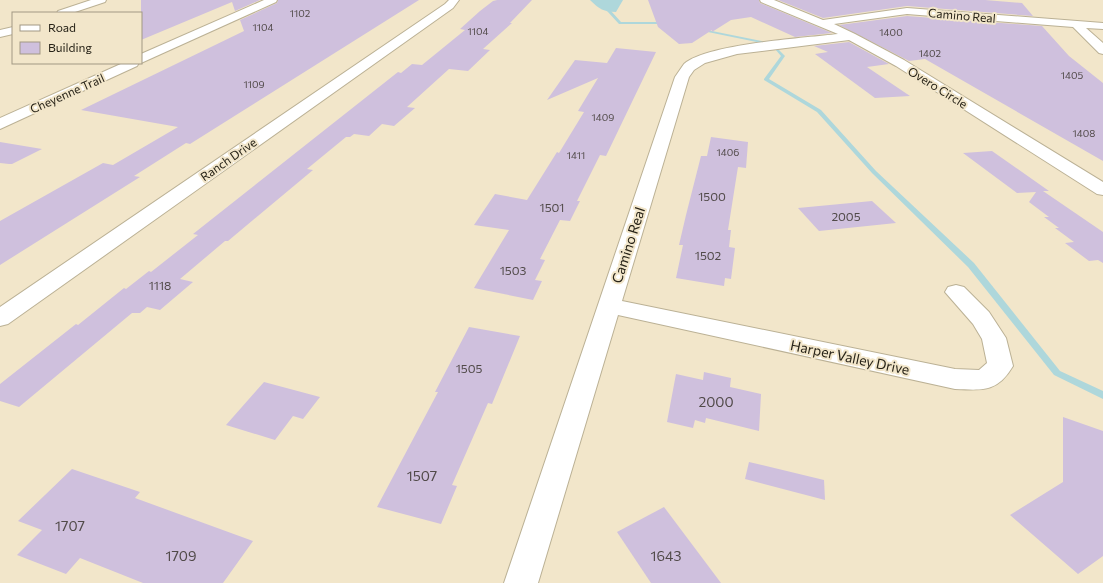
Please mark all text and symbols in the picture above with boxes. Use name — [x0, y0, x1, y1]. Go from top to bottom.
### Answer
street label: Camino Real — [928, 5, 996, 25]
house number: 1102 — [290, 7, 311, 19]
legend — [12, 12, 142, 64]
text: Road — [48, 20, 76, 34]
house number: 1104 — [252, 21, 274, 33]
house number: 1104 — [467, 25, 489, 37]
house number: 1400 — [879, 26, 903, 38]
text: Building — [48, 40, 92, 54]
house number: 1402 — [919, 47, 942, 59]
street label: Overo Circle — [906, 63, 970, 111]
house number: 1405 — [1061, 69, 1084, 81]
street label: Cheyenne Trail — [28, 70, 106, 116]
house number: 1109 — [243, 78, 265, 90]
house number: 1409 — [592, 111, 614, 123]
house number: 1408 — [1073, 127, 1095, 139]
street label: Ranch Drive — [197, 135, 259, 183]
house number: 1406 — [717, 146, 739, 158]
house number: 1411 — [567, 149, 585, 161]
house number: 1500 — [698, 189, 726, 203]
house number: 1501 — [540, 200, 564, 214]
street label: Camino Real — [608, 205, 648, 285]
house number: 2005 — [831, 209, 861, 223]
house number: 1502 — [695, 248, 722, 262]
house number: 1503 — [500, 263, 526, 277]
house number: 1118 — [149, 278, 171, 292]
street label: Harper Valley Drive — [789, 336, 911, 378]
house number: 1505 — [456, 361, 482, 375]
house number: 2000 — [698, 393, 734, 410]
house number: 1507 — [407, 467, 437, 484]
house number: 1707 — [55, 517, 85, 534]
house number: 1709 — [166, 547, 196, 564]
house number: 1643 — [651, 547, 681, 564]

